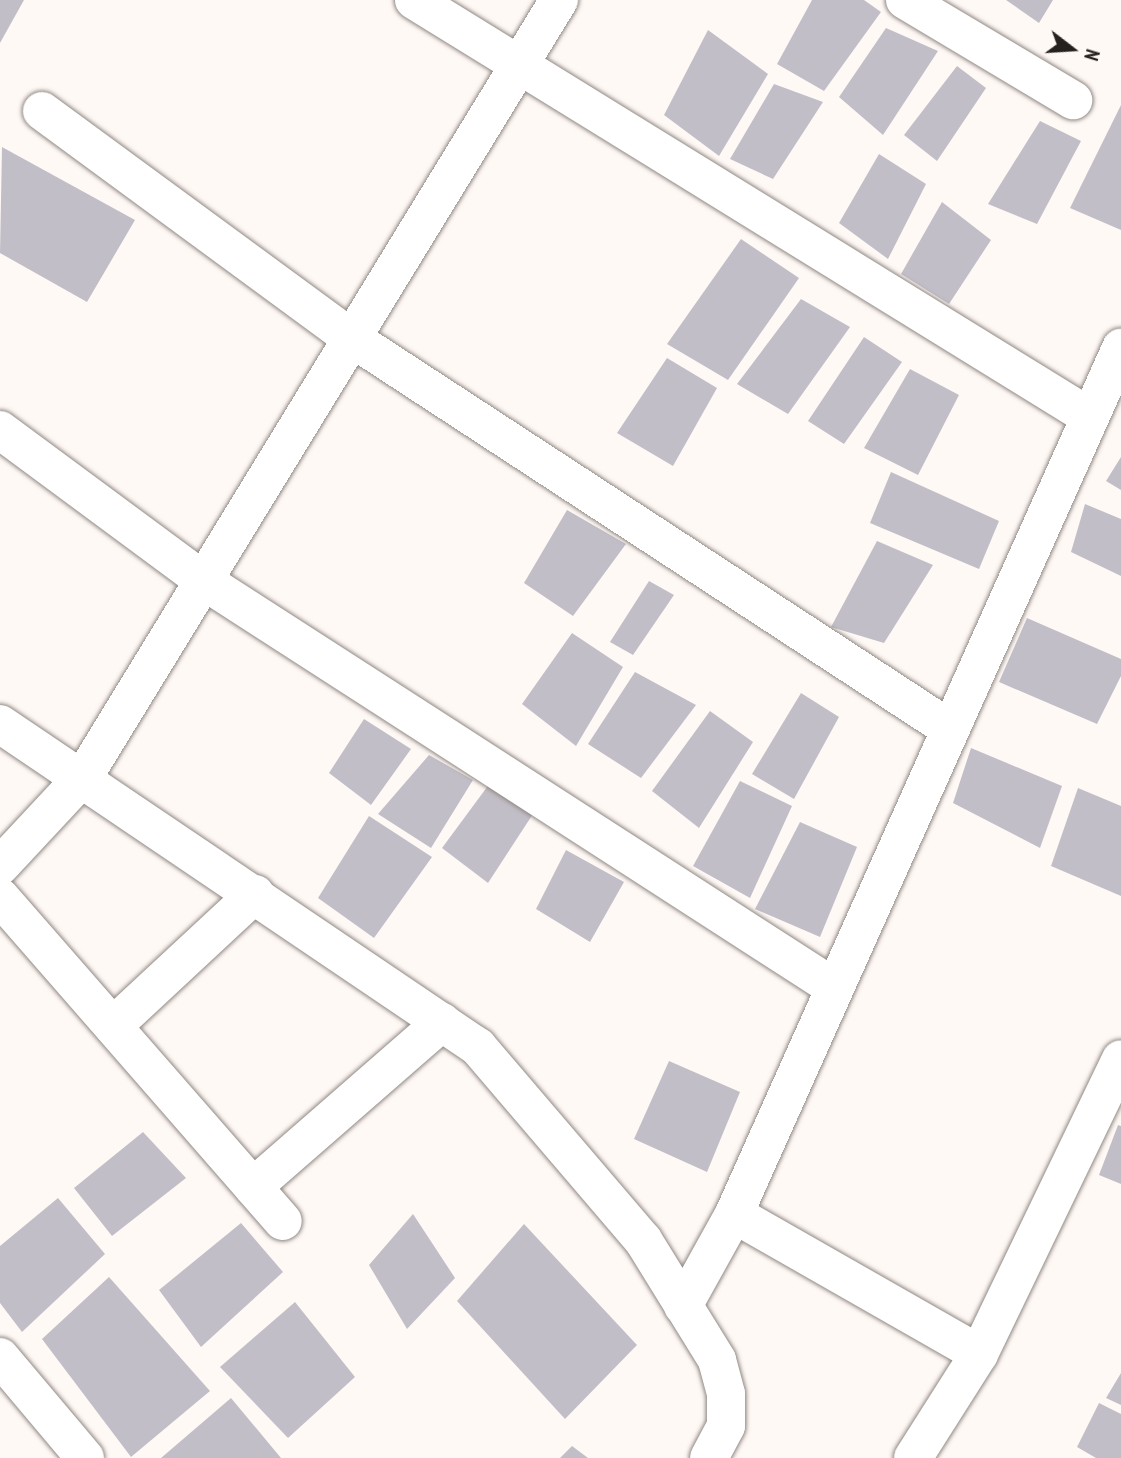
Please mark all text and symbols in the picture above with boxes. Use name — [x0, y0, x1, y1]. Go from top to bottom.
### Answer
north arrow — [1037, 14, 1107, 84]
text: N — [1079, 47, 1105, 64]

